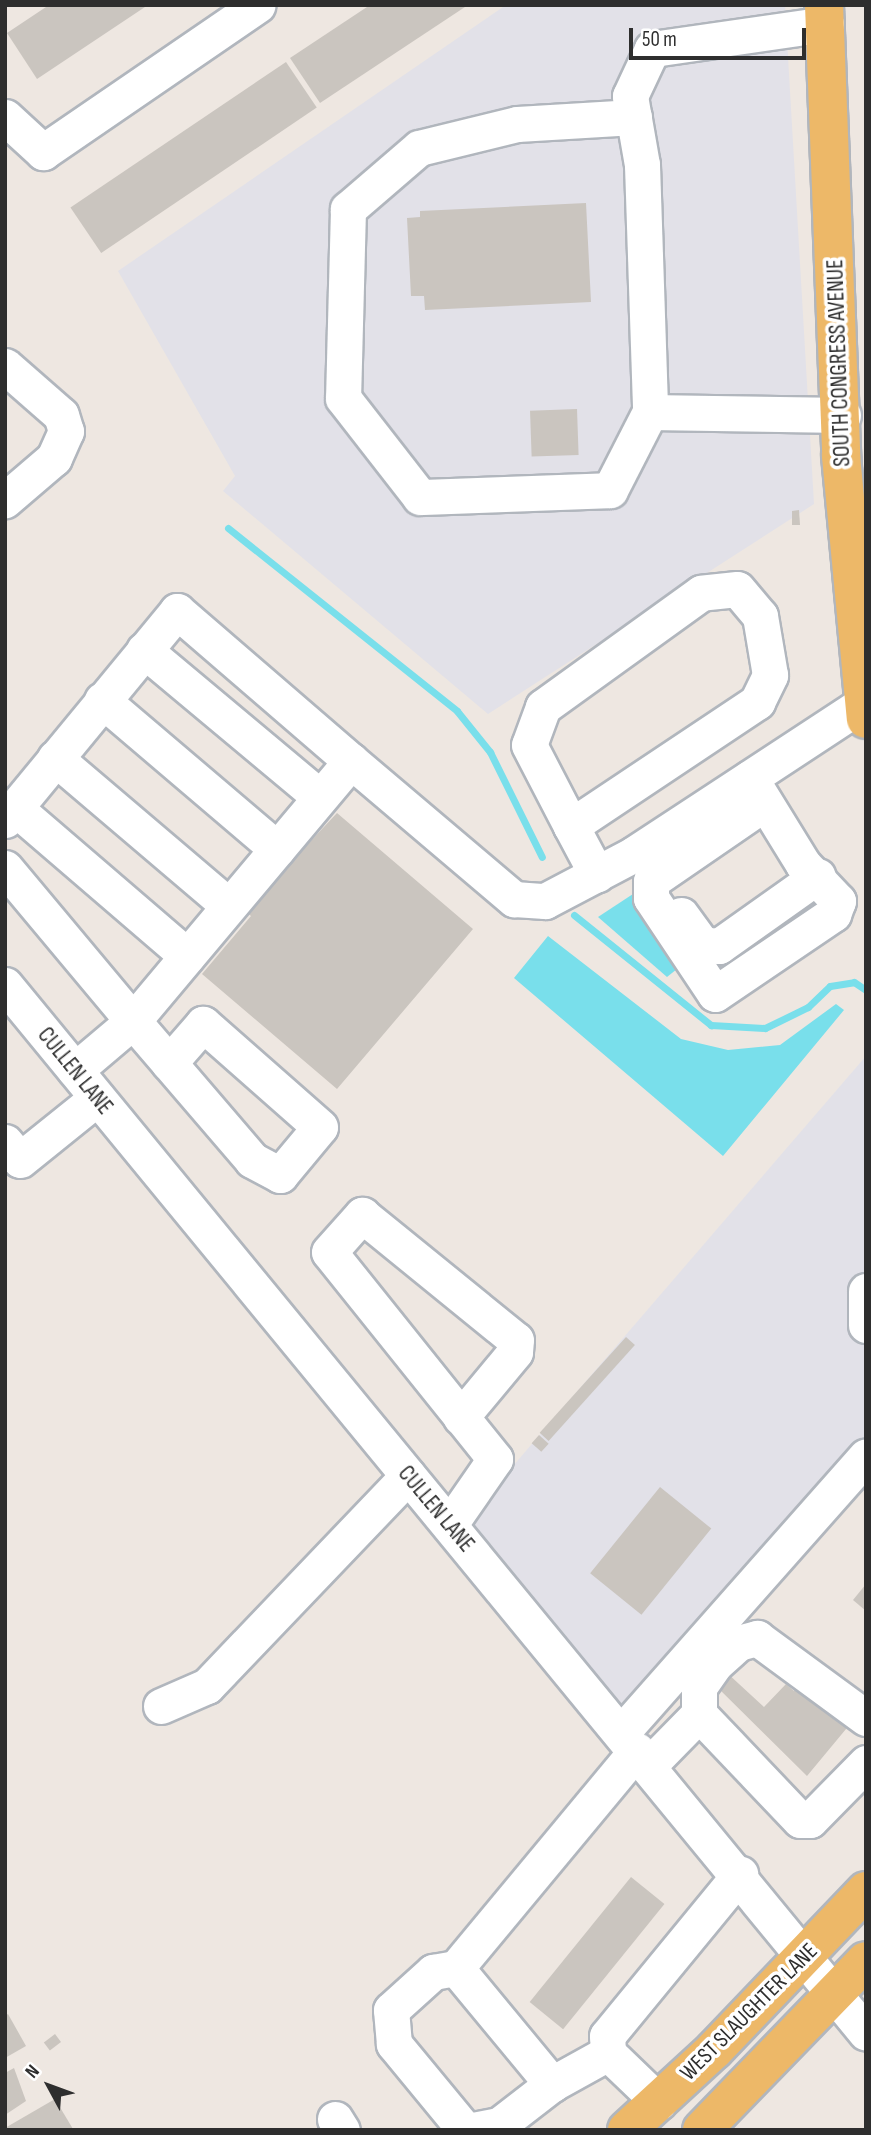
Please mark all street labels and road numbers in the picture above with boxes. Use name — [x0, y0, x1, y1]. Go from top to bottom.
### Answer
street label: SOUTH CONGRESS AVENUE — [822, 259, 856, 467]
street label: CULLEN LANE — [31, 1022, 119, 1120]
street label: CULLEN LANE — [392, 1460, 480, 1558]
street label: WEST SLAUGHTER LANE — [675, 1938, 823, 2086]

